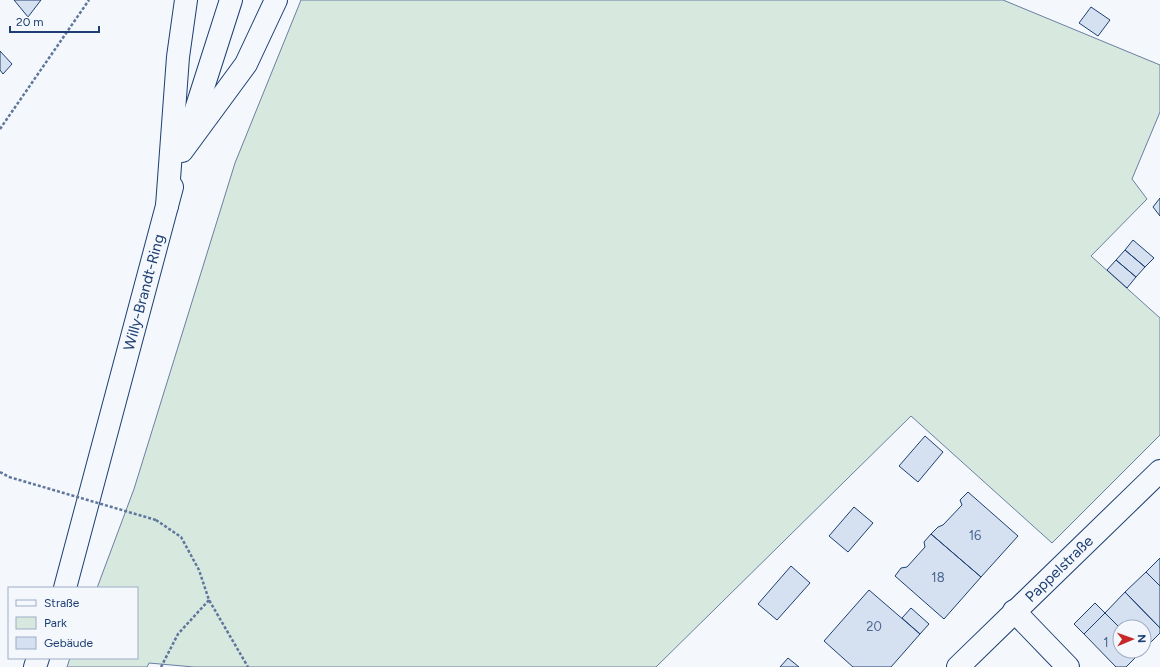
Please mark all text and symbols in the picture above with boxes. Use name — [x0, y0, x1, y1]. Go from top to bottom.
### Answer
scale bar — [10, 8, 99, 34]
text: 20 m — [16, 15, 44, 29]
street label: Willy-Brandt-Ring — [120, 232, 168, 353]
house number: 16 — [969, 528, 981, 543]
street label: Pappelstraße — [1022, 532, 1097, 606]
house number: 18 — [931, 570, 945, 585]
legend — [8, 587, 138, 659]
text: Straße — [44, 596, 80, 610]
text: Park — [44, 616, 67, 630]
house number: 20 — [866, 619, 882, 634]
north arrow — [1112, 619, 1152, 659]
text: N — [1135, 634, 1148, 643]
house number: 1 — [1103, 635, 1109, 650]
text: Gebäude — [44, 636, 94, 650]

